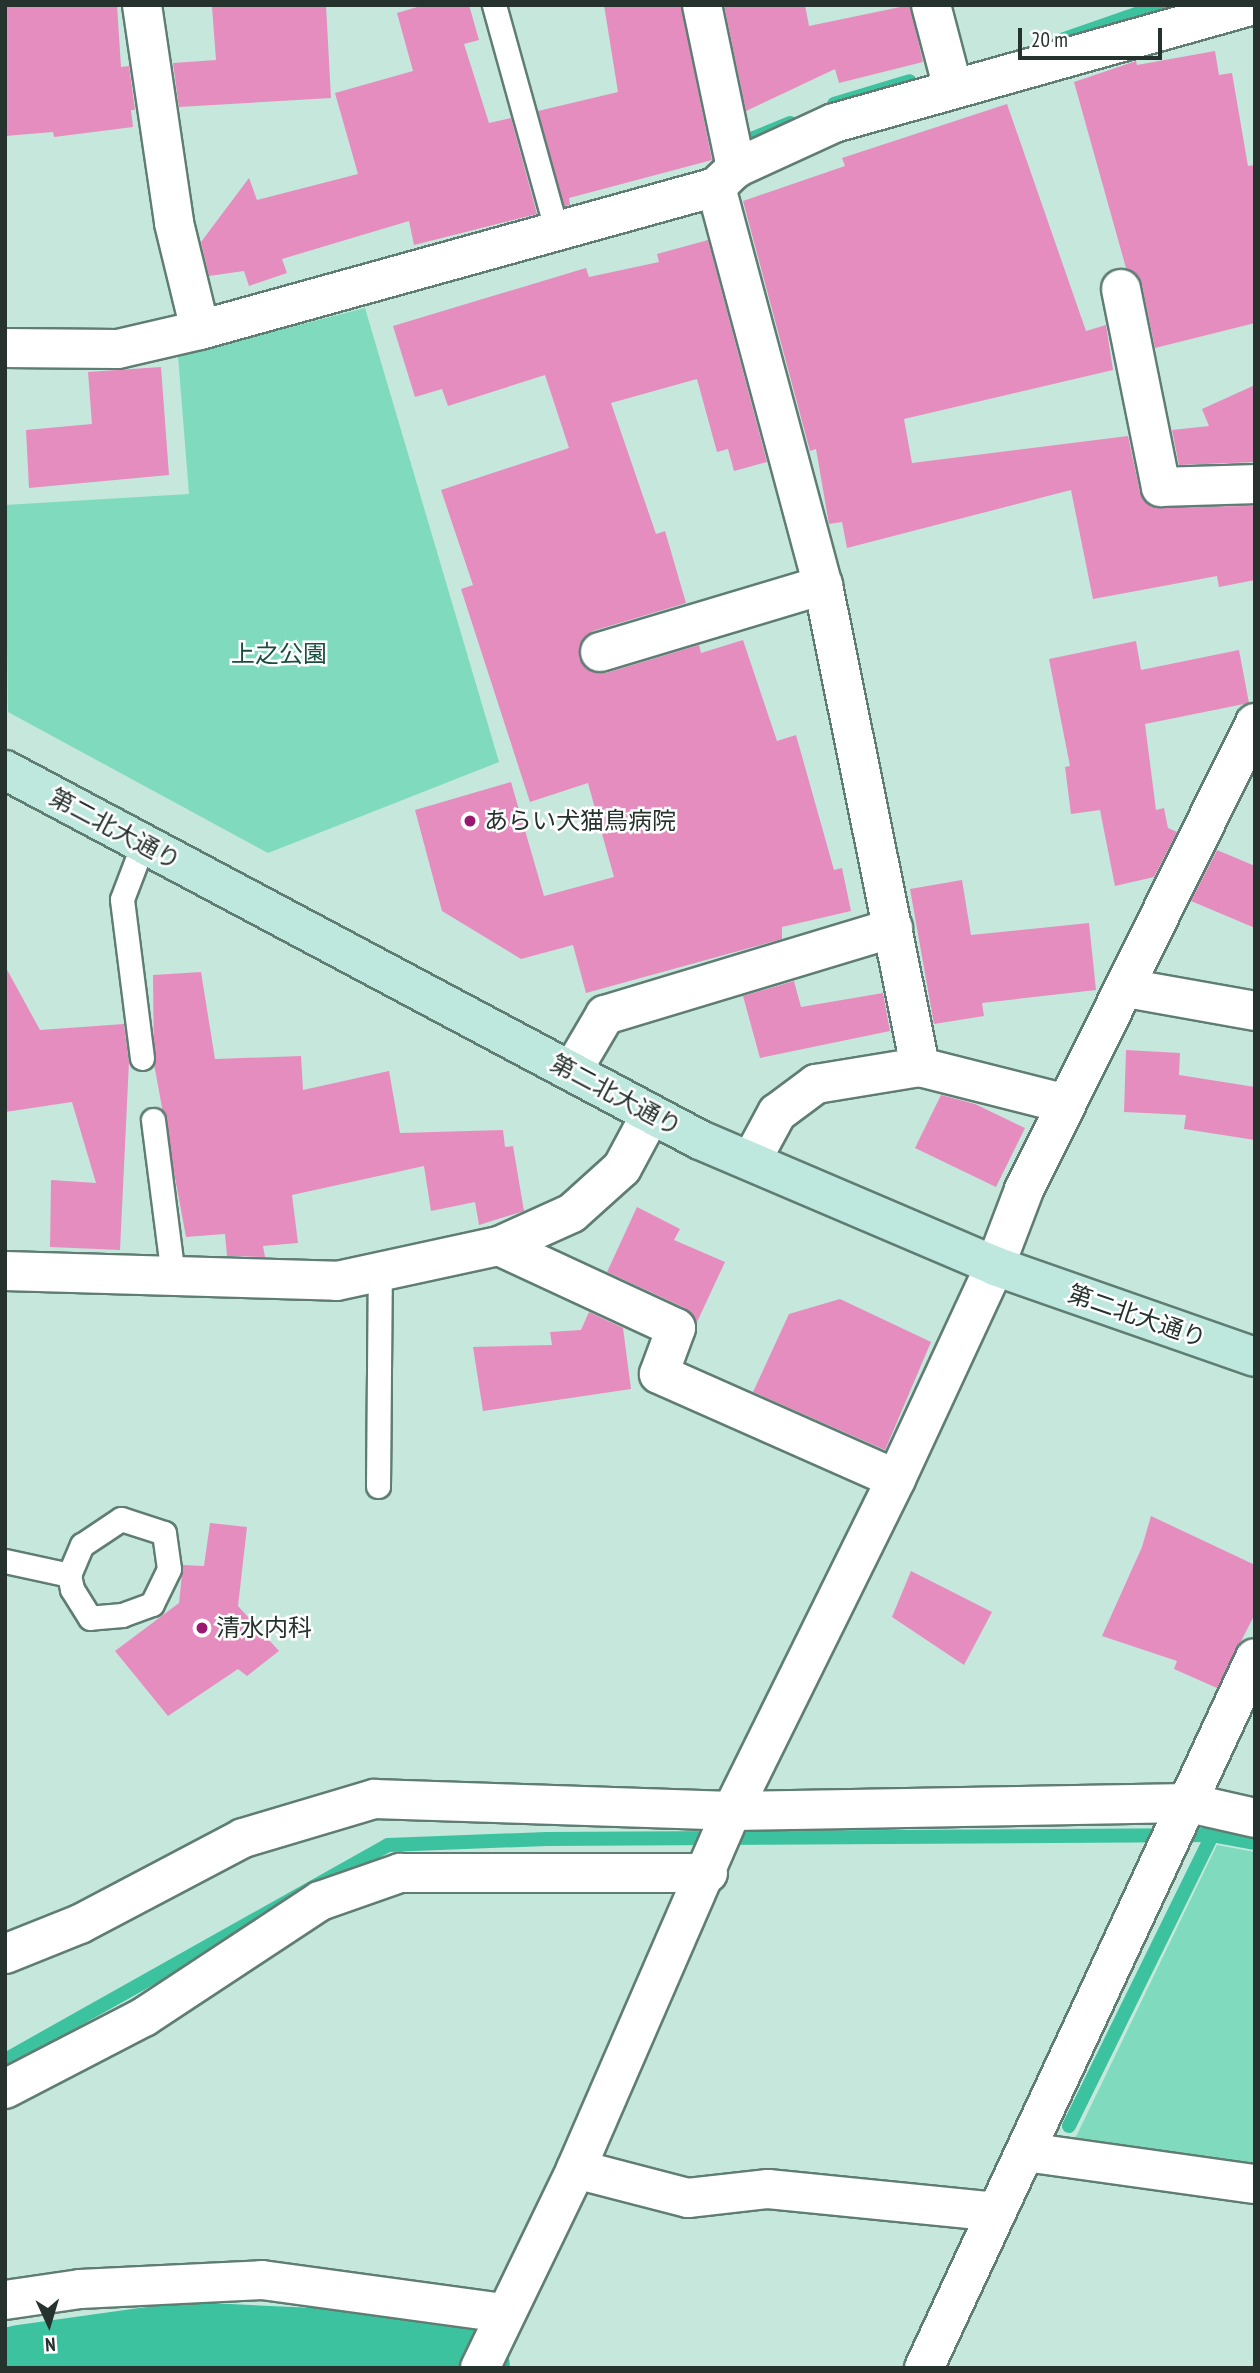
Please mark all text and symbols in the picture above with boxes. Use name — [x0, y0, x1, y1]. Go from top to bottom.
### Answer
scale bar — [1022, 14, 1166, 58]
text: 20 m — [1031, 26, 1068, 53]
park label: 上之公園 — [231, 640, 327, 668]
street label: 第二北大通り — [45, 782, 185, 876]
place label: あらい犬猫鳥病院 — [484, 807, 676, 835]
marker: あらい犬猫鳥病院 — [462, 813, 478, 829]
street label: 第二北大通り — [546, 1048, 686, 1142]
street label: 第二北大通り — [1064, 1279, 1210, 1353]
place label: 清水内科 — [216, 1614, 312, 1642]
marker: 清水内科 — [194, 1620, 210, 1636]
north arrow — [14, 2289, 84, 2359]
text: N — [45, 2333, 56, 2357]

